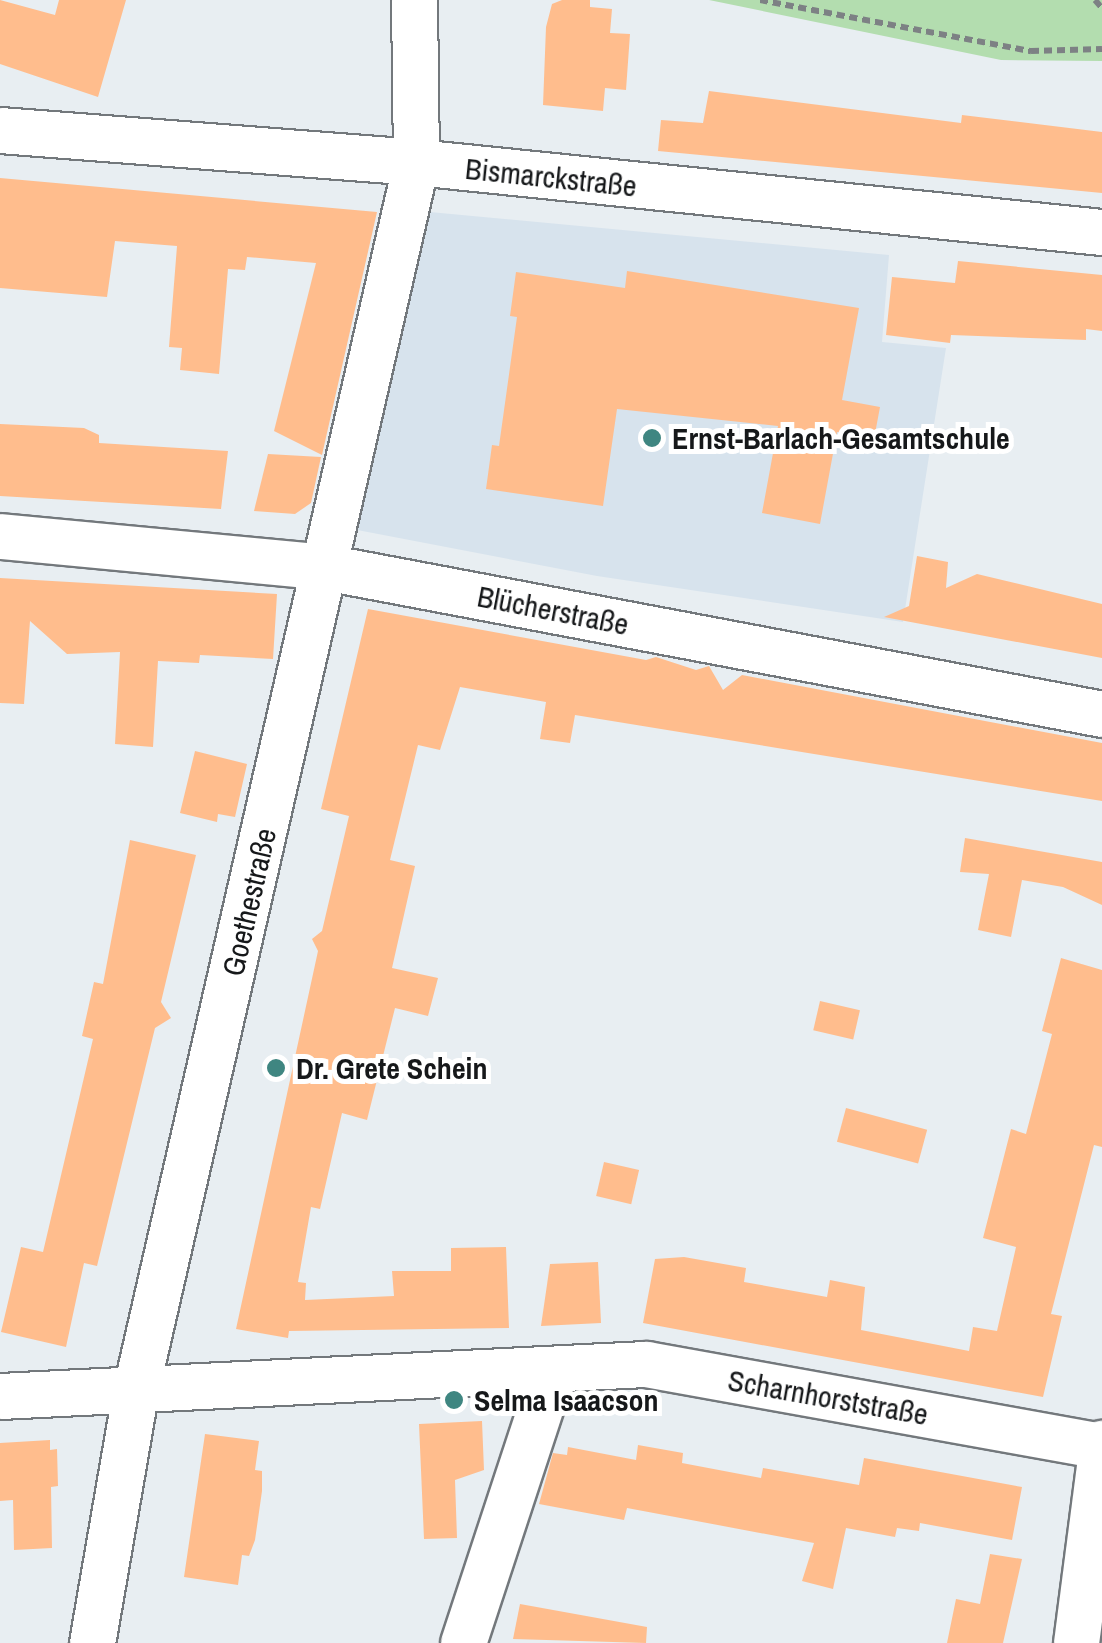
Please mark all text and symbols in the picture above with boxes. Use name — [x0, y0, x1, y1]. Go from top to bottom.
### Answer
street label: Bismarckstraße — [463, 150, 639, 204]
place label: Ernst-Barlach-Gesamtschule — [672, 420, 1010, 456]
marker: Ernst-Barlach-Gesamtschule — [641, 427, 663, 449]
street label: Blücherstraße — [474, 578, 632, 642]
street label: Goethestraße — [215, 825, 283, 979]
place label: Dr. Grete Schein — [296, 1050, 487, 1086]
marker: Dr. Grete Schein — [265, 1057, 287, 1079]
street label: Scharnhorststraße — [725, 1362, 931, 1432]
place label: Selma Isaacson — [474, 1382, 659, 1418]
marker: Selma Isaacson — [443, 1389, 465, 1411]

